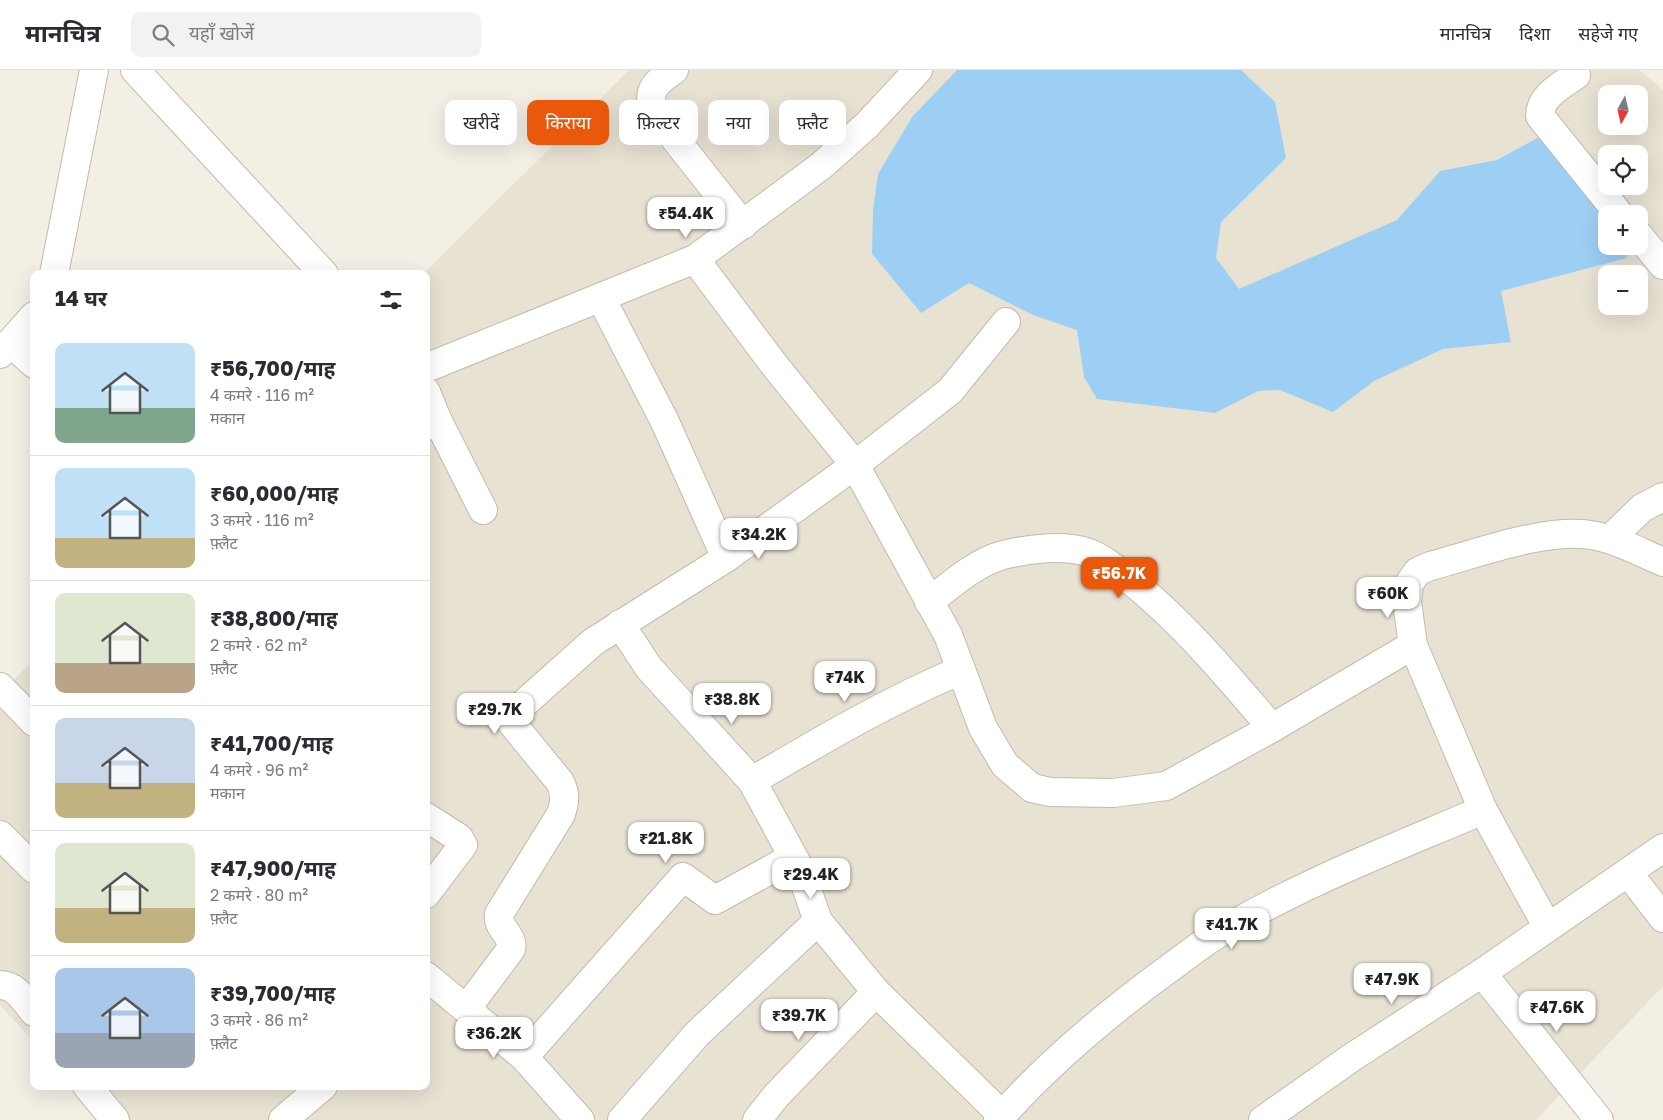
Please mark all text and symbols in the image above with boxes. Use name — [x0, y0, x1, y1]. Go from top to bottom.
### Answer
search box — [131, 12, 481, 57]
text: मानचित्र — [25, 18, 101, 47]
icon: search — [149, 21, 177, 49]
text: यहाँ खोजें — [189, 21, 254, 44]
text: मानचित्र — [1440, 22, 1491, 44]
text: दिशा — [1519, 22, 1550, 44]
text: सहेजे गए — [1578, 22, 1638, 44]
north arrow — [1598, 85, 1648, 135]
map controls — [1598, 85, 1648, 315]
chip: खरीदें — [445, 100, 517, 145]
chip: किराया — [527, 100, 609, 145]
chip: फ़िल्टर — [619, 100, 698, 145]
chip: नया — [708, 100, 769, 145]
chip: फ़्लैट — [779, 100, 846, 145]
button: locate — [1598, 145, 1648, 195]
pin: ₹54.4K — [645, 196, 727, 239]
text: ₹54.4K — [658, 203, 714, 223]
button: + — [1598, 205, 1648, 255]
button: − — [1598, 265, 1648, 315]
text: 14 घर — [55, 285, 107, 311]
icon: filters — [377, 286, 405, 314]
text: ₹56,700/माह — [210, 355, 335, 381]
icon: home — [95, 363, 155, 423]
text: 4 कमरे · 116 m² — [210, 385, 314, 405]
text: मकान — [210, 408, 245, 428]
text: ₹60,000/माह — [210, 480, 339, 506]
icon: home — [95, 488, 155, 548]
text: 3 कमरे · 116 m² — [210, 510, 314, 530]
pin: ₹34.2K — [718, 518, 800, 560]
text: ₹34.2K — [731, 524, 787, 544]
text: फ़्लैट — [210, 533, 238, 553]
pin: ₹56.7K — [1078, 556, 1160, 599]
text: ₹56.7K — [1092, 563, 1146, 583]
pin: ₹60K — [1358, 576, 1418, 619]
text: ₹60K — [1367, 583, 1409, 603]
text: ₹38,800/माह — [210, 605, 338, 631]
icon: home — [95, 613, 155, 673]
text: 2 कमरे · 62 m² — [210, 635, 307, 655]
text: फ़्लैट — [210, 658, 238, 678]
pin: ₹74K — [815, 660, 875, 703]
text: ₹74K — [825, 667, 865, 687]
pin: ₹38.8K — [691, 682, 773, 725]
text: ₹38.8K — [704, 689, 760, 709]
pin: ₹29.7K — [454, 692, 536, 735]
text: ₹29.7K — [468, 699, 522, 719]
text: ₹41,700/माह — [210, 730, 333, 756]
icon: home — [95, 738, 155, 798]
text: 4 कमरे · 96 m² — [210, 760, 308, 780]
text: मकान — [210, 783, 245, 803]
pin: ₹21.8K — [625, 822, 707, 864]
text: ₹21.8K — [639, 828, 693, 848]
text: ₹47,900/माह — [210, 855, 336, 881]
pin: ₹29.4K — [770, 858, 852, 900]
icon: home — [95, 863, 155, 923]
text: ₹29.4K — [783, 864, 839, 884]
text: 2 कमरे · 80 m² — [210, 885, 308, 905]
text: फ़्लैट — [210, 908, 238, 928]
pin: ₹41.7K — [1191, 908, 1273, 950]
text: ₹41.7K — [1206, 914, 1258, 934]
pin: ₹47.9K — [1351, 962, 1433, 1005]
text: ₹47.9K — [1365, 969, 1419, 989]
text: ₹39,700/माह — [210, 980, 335, 1006]
icon: home — [95, 988, 155, 1048]
pin: ₹47.6K — [1516, 990, 1598, 1033]
text: ₹47.6K — [1530, 997, 1584, 1017]
pin: ₹39.7K — [758, 998, 840, 1041]
text: ₹39.7K — [772, 1005, 826, 1025]
text: 3 कमरे · 86 m² — [210, 1010, 308, 1030]
pin: ₹36.2K — [453, 1016, 535, 1059]
text: ₹36.2K — [466, 1023, 522, 1043]
text: फ़्लैट — [210, 1033, 238, 1053]

